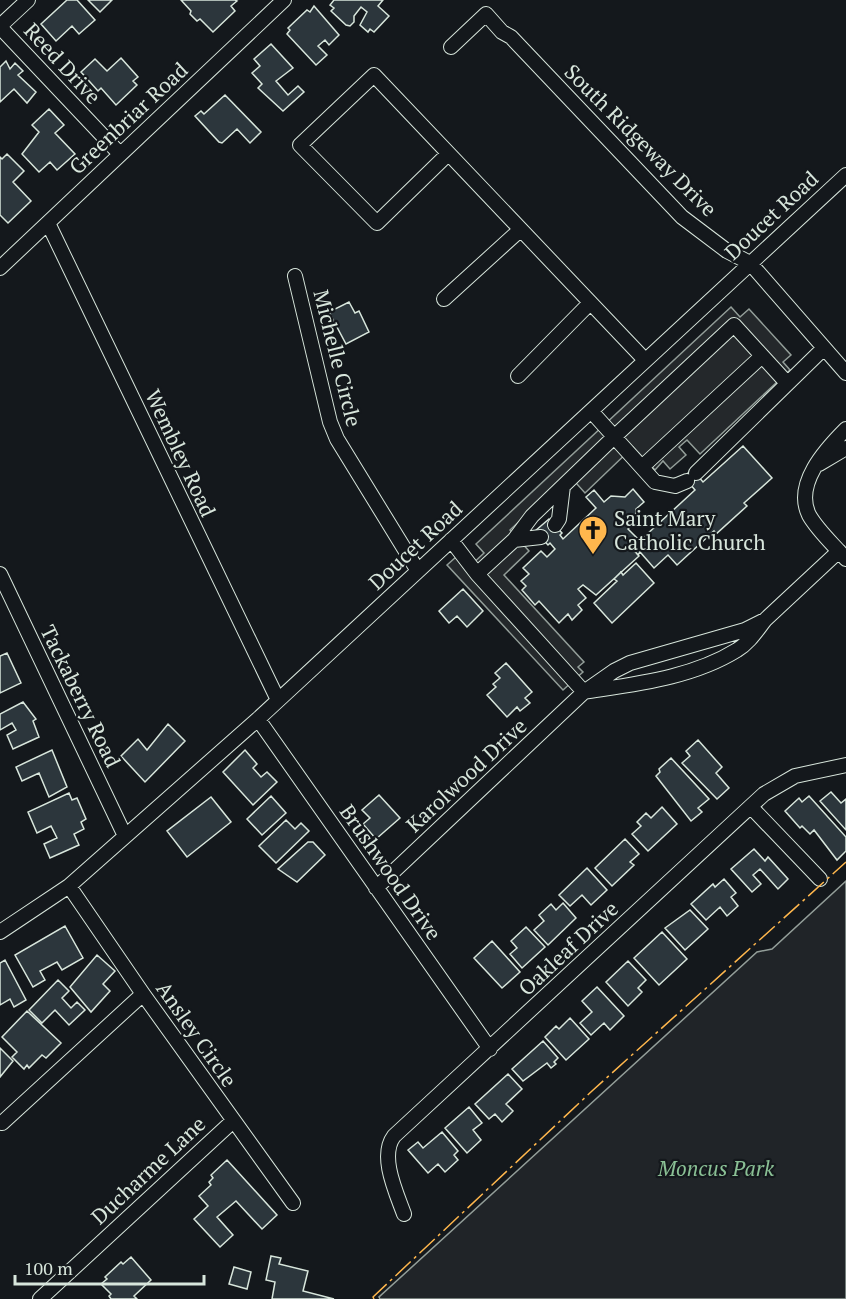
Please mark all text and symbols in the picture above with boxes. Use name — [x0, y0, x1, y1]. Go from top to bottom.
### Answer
street label: Reed Drive — [18, 17, 108, 109]
street label: Greenbriar Road — [63, 56, 194, 180]
street label: South Ridgeway Drive — [559, 58, 723, 222]
street label: Doucet Road — [718, 164, 824, 266]
street label: Michelle Circle — [307, 287, 369, 429]
street label: Wembley Road — [139, 385, 223, 522]
street label: Doucet Road — [362, 494, 468, 596]
place label: Saint Mary Catholic Church — [614, 504, 765, 556]
church icon: Saint Mary Catholic Church — [577, 514, 609, 556]
street label: Tackaberry Road — [34, 620, 128, 772]
street label: Karolwood Drive — [400, 712, 532, 838]
street label: Brushwood Drive — [334, 799, 448, 945]
street label: Oakleaf Drive — [512, 895, 624, 1001]
street label: Ansley Circle — [150, 976, 244, 1092]
street label: Ducharme Lane — [85, 1110, 211, 1230]
park label: Moncus Park — [657, 1154, 775, 1182]
scale bar — [15, 1248, 204, 1286]
text: 100 m — [24, 1256, 73, 1280]

